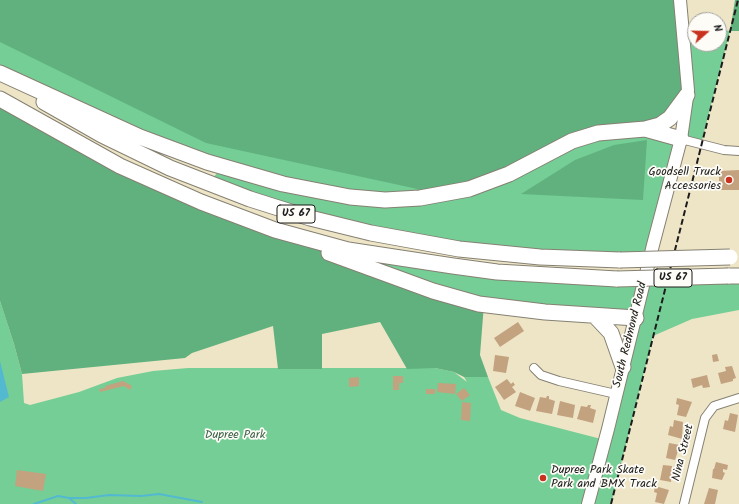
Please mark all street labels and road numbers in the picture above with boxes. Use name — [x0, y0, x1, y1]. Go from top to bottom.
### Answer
road number: US 67 — [277, 205, 315, 223]
road number: US 67 — [654, 269, 692, 287]
street label: South Redmond Road — [611, 281, 651, 389]
street label: Nina Street — [670, 423, 698, 483]

